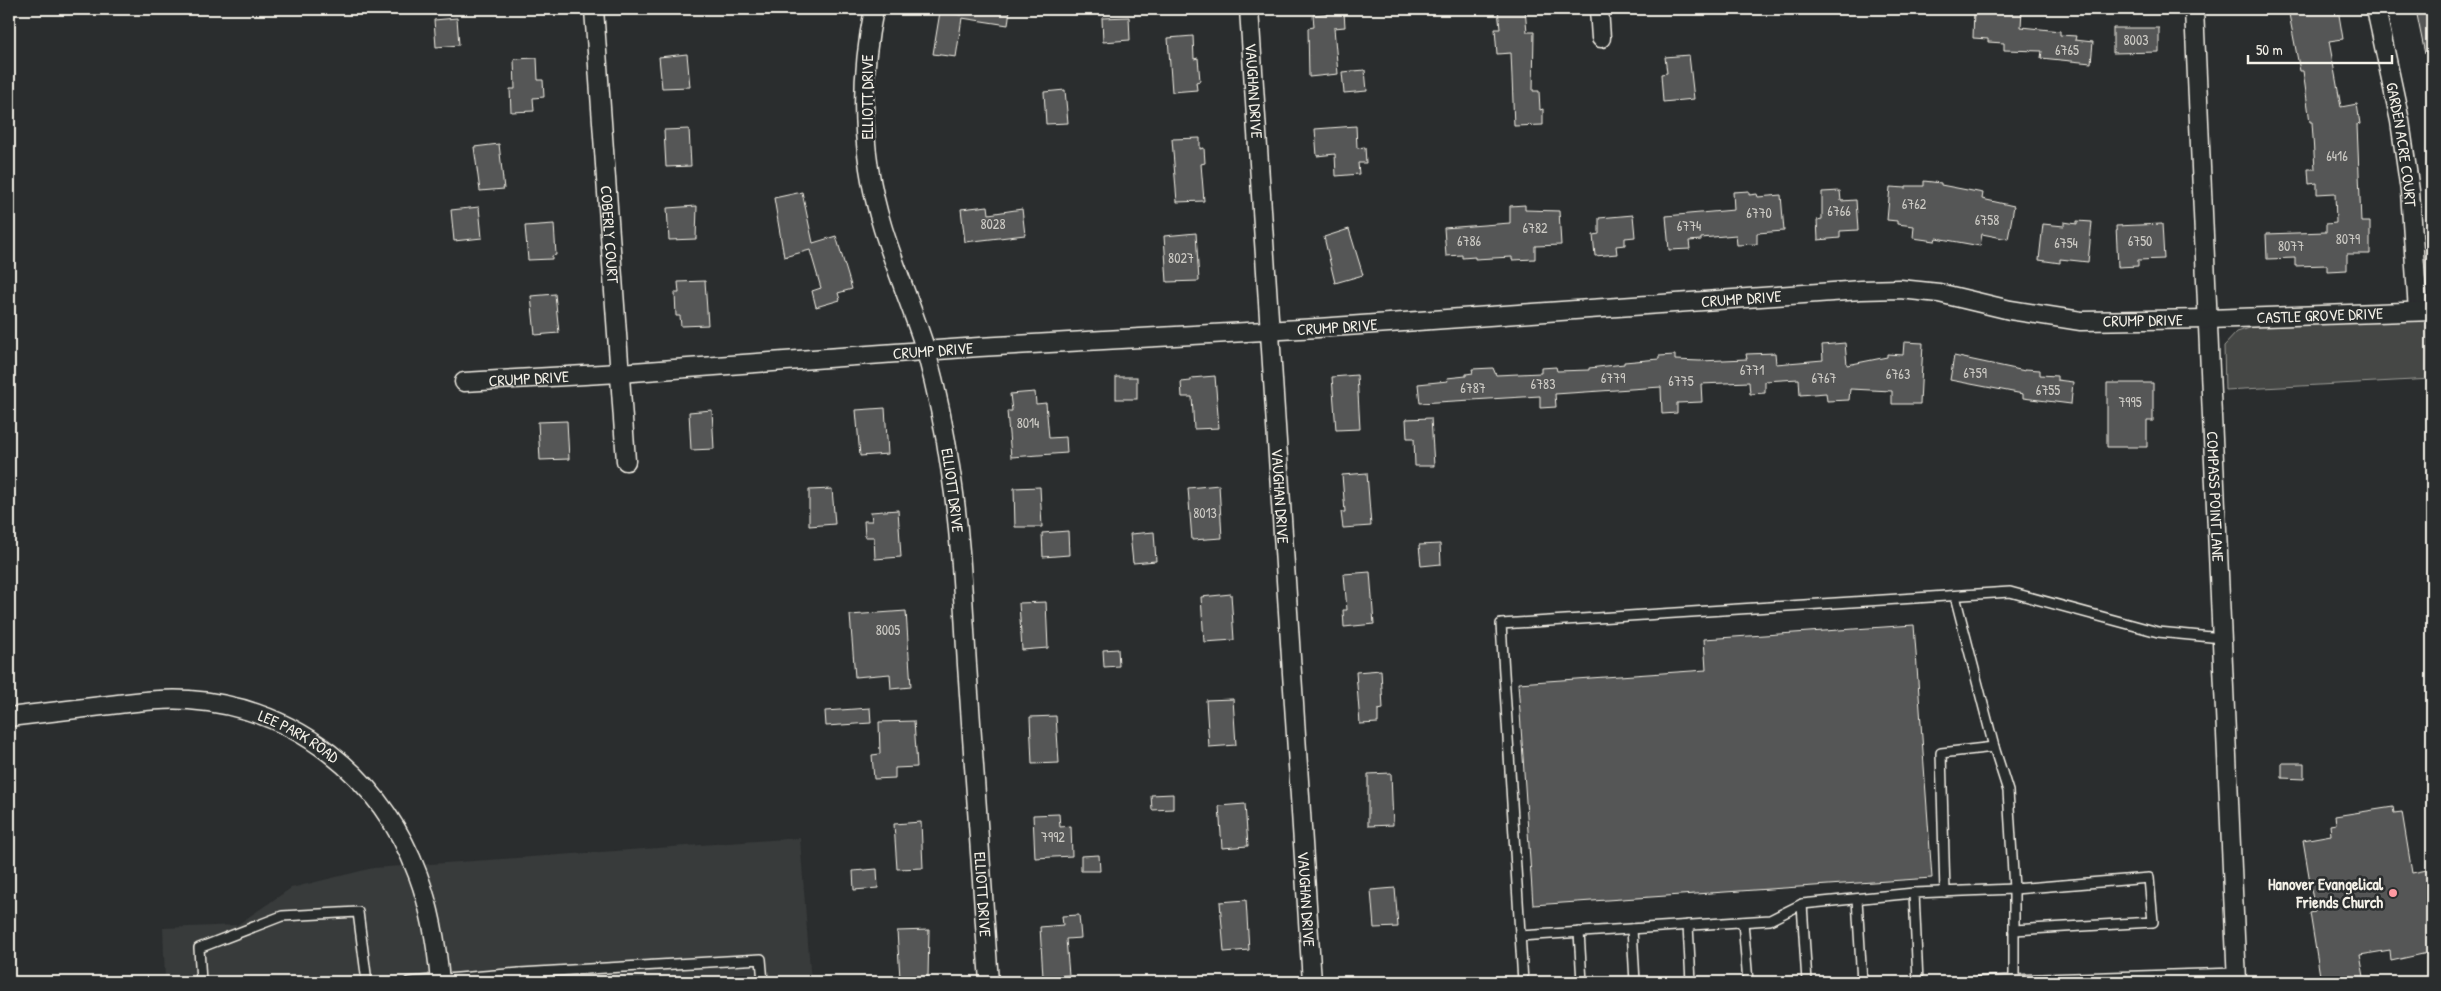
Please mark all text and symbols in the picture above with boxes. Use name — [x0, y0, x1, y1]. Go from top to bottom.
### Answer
house number: 8003 — [2124, 30, 2148, 49]
scale bar — [2248, 32, 2392, 64]
text: 50 m — [2256, 39, 2283, 60]
house number: 6765 — [2055, 40, 2079, 59]
street label: VAUGHAN DRIVE — [1240, 42, 1268, 139]
street label: ELLIOTT DRIVE — [856, 55, 878, 139]
street label: GARDEN ACRE COURT — [2381, 80, 2422, 208]
house number: 6416 — [2326, 146, 2348, 165]
street label: COBERLY COURT — [596, 185, 624, 285]
house number: 6762 — [1902, 194, 1927, 213]
house number: 6766 — [1827, 201, 1851, 220]
house number: 6770 — [1746, 203, 1772, 222]
house number: 6758 — [1975, 210, 1999, 229]
house number: 8028 — [981, 214, 1005, 233]
house number: 6774 — [1677, 216, 1701, 235]
house number: 6782 — [1522, 218, 1548, 237]
house number: 8079 — [2336, 229, 2360, 248]
house number: 6786 — [1457, 231, 1481, 250]
house number: 6750 — [2128, 231, 2152, 250]
house number: 6754 — [2054, 233, 2078, 252]
house number: 8077 — [2278, 236, 2304, 255]
house number: 8027 — [1168, 248, 1194, 267]
street label: CRUMP DRIVE — [1700, 285, 1782, 312]
street label: CASTLE GROVE DRIVE — [2256, 302, 2383, 328]
street label: CRUMP DRIVE — [2102, 308, 2183, 332]
street label: CRUMP DRIVE — [1296, 313, 1378, 340]
street label: CRUMP DRIVE — [892, 336, 974, 364]
house number: 6771 — [1740, 360, 1764, 379]
house number: 6759 — [1963, 363, 1987, 382]
house number: 6763 — [1886, 364, 1910, 383]
street label: CRUMP DRIVE — [488, 365, 570, 392]
house number: 6779 — [1601, 368, 1625, 387]
house number: 6767 — [1811, 368, 1837, 387]
house number: 6775 — [1668, 371, 1694, 390]
house number: 6783 — [1531, 374, 1555, 393]
house number: 6787 — [1460, 378, 1486, 397]
house number: 6755 — [2036, 380, 2060, 399]
house number: 7995 — [2118, 392, 2142, 411]
house number: 8014 — [1017, 413, 1039, 432]
street label: COMPASS POINT LANE — [2202, 431, 2229, 562]
street label: ELLIOTT DRIVE — [936, 446, 969, 534]
street label: VAUGHAN DRIVE — [1266, 448, 1295, 544]
house number: 8013 — [1193, 503, 1217, 522]
house number: 8005 — [876, 620, 900, 639]
street label: LEE PARK ROAD — [255, 704, 344, 768]
house number: 7992 — [1041, 827, 1065, 846]
street label: ELLIOTT DRIVE — [969, 851, 997, 938]
street label: VAUGHAN DRIVE — [1293, 851, 1321, 948]
place label: Hanover Evangelical Friends Church — [2268, 873, 2384, 913]
marker: Hanover Evangelical Friends Church — [2387, 887, 2399, 899]

